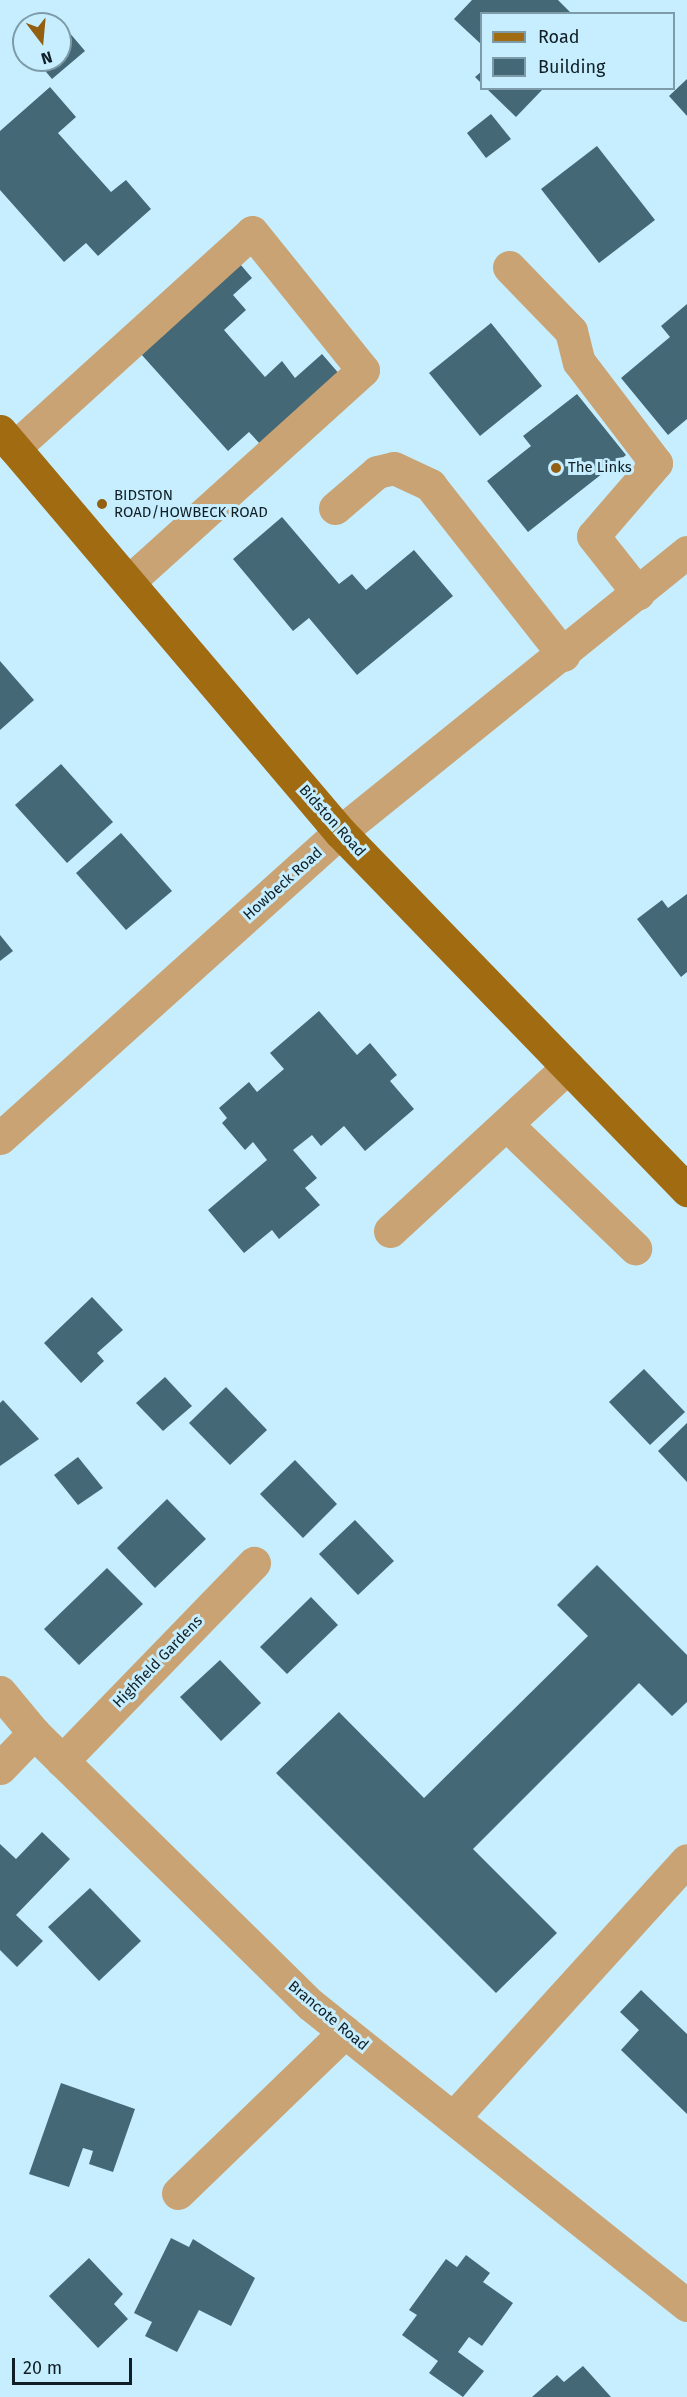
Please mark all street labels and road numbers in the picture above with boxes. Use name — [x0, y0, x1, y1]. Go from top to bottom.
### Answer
street label: Bidston Road — [295, 781, 369, 861]
street label: Howbeck Road — [240, 844, 326, 924]
street label: Highfield Gardens — [110, 1612, 206, 1712]
street label: Brancote Road — [284, 1977, 372, 2055]

